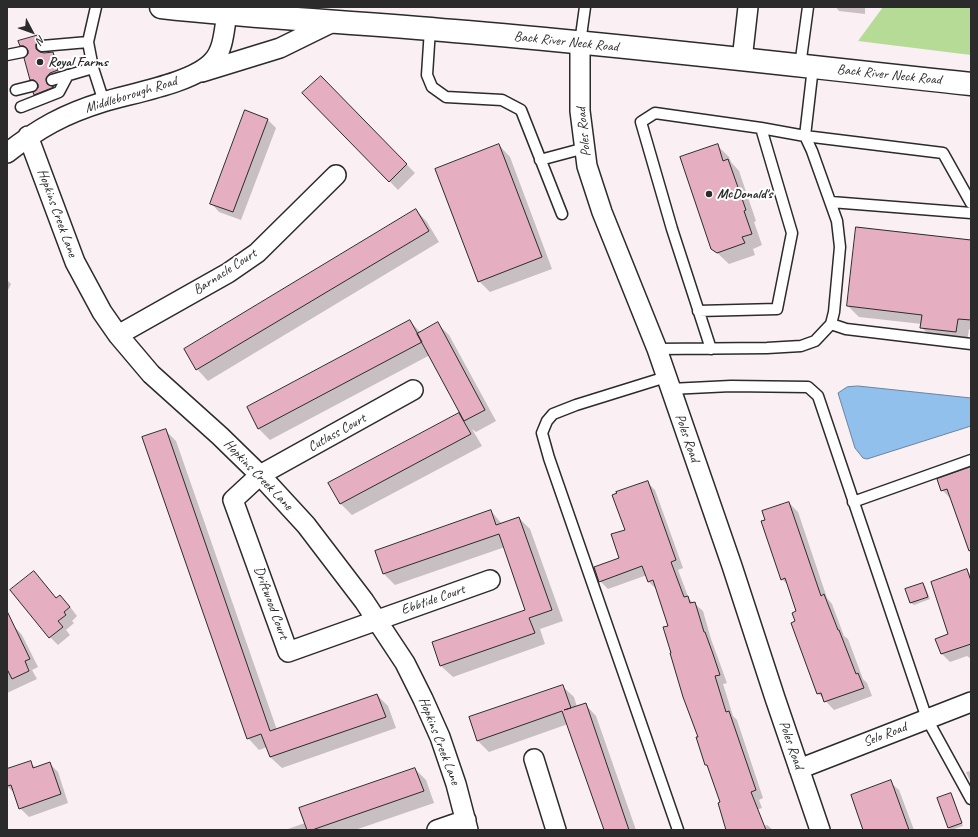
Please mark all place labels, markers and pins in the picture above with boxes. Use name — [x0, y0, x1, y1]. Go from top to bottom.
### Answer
place label: Royal Farms — [48, 54, 108, 70]
marker: Royal Farms — [35, 57, 45, 67]
place label: McDonald's — [717, 186, 772, 202]
marker: McDonald's — [704, 189, 714, 199]

